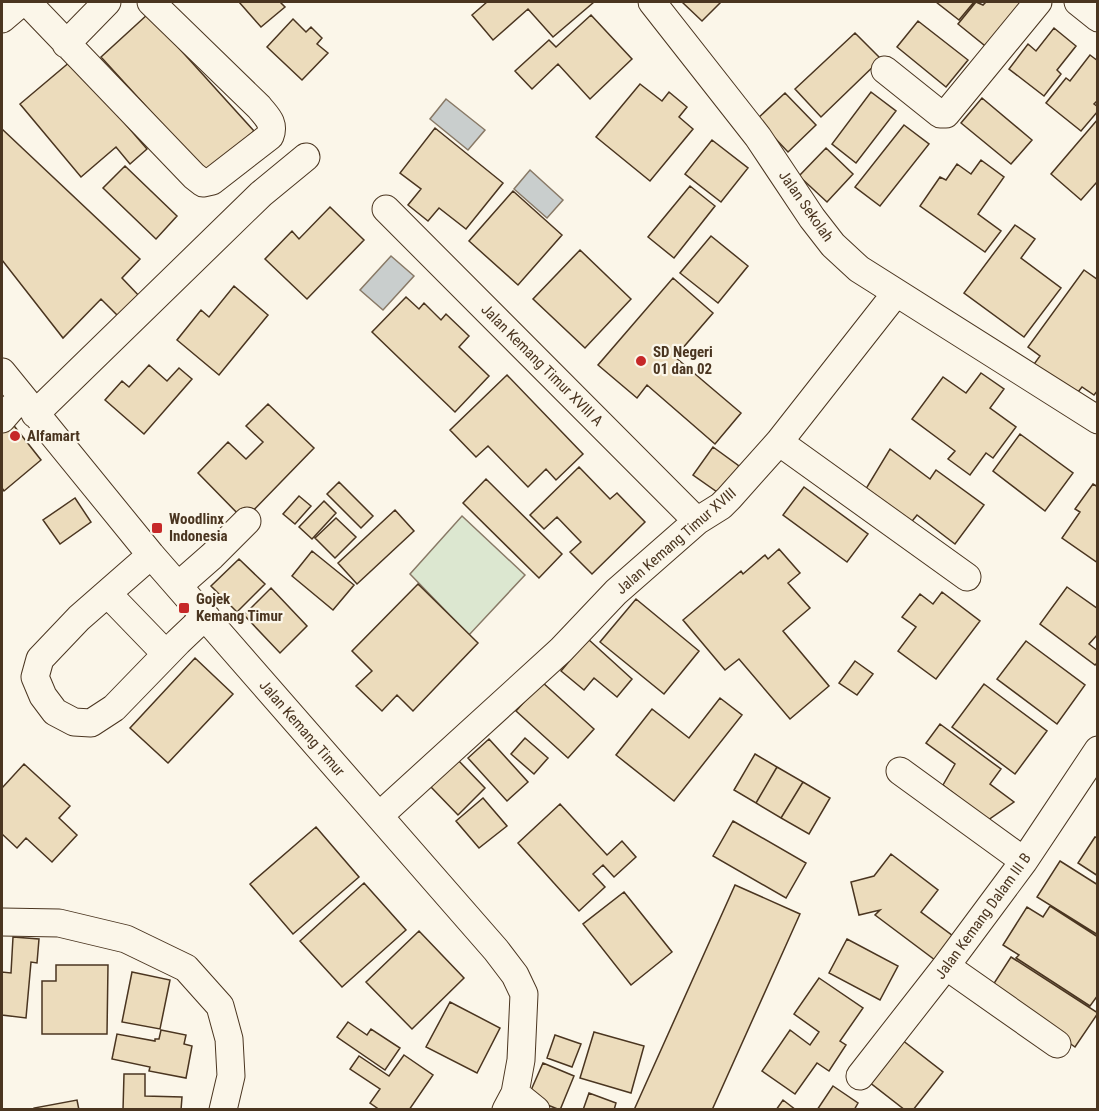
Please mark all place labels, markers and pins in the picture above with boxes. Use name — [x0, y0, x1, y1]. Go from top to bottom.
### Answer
place label: SD Negeri 01 dan 02 — [653, 343, 713, 378]
marker: SD Negeri 01 dan 02 — [634, 354, 648, 368]
place label: Alfamart — [27, 427, 80, 445]
marker: Alfamart — [8, 429, 22, 443]
place label: Woodlinx Indonesia — [169, 510, 228, 545]
marker: Woodlinx Indonesia — [150, 521, 164, 535]
place label: Gojek Kemang Timur — [196, 590, 283, 625]
marker: Gojek Kemang Timur — [177, 601, 191, 615]

